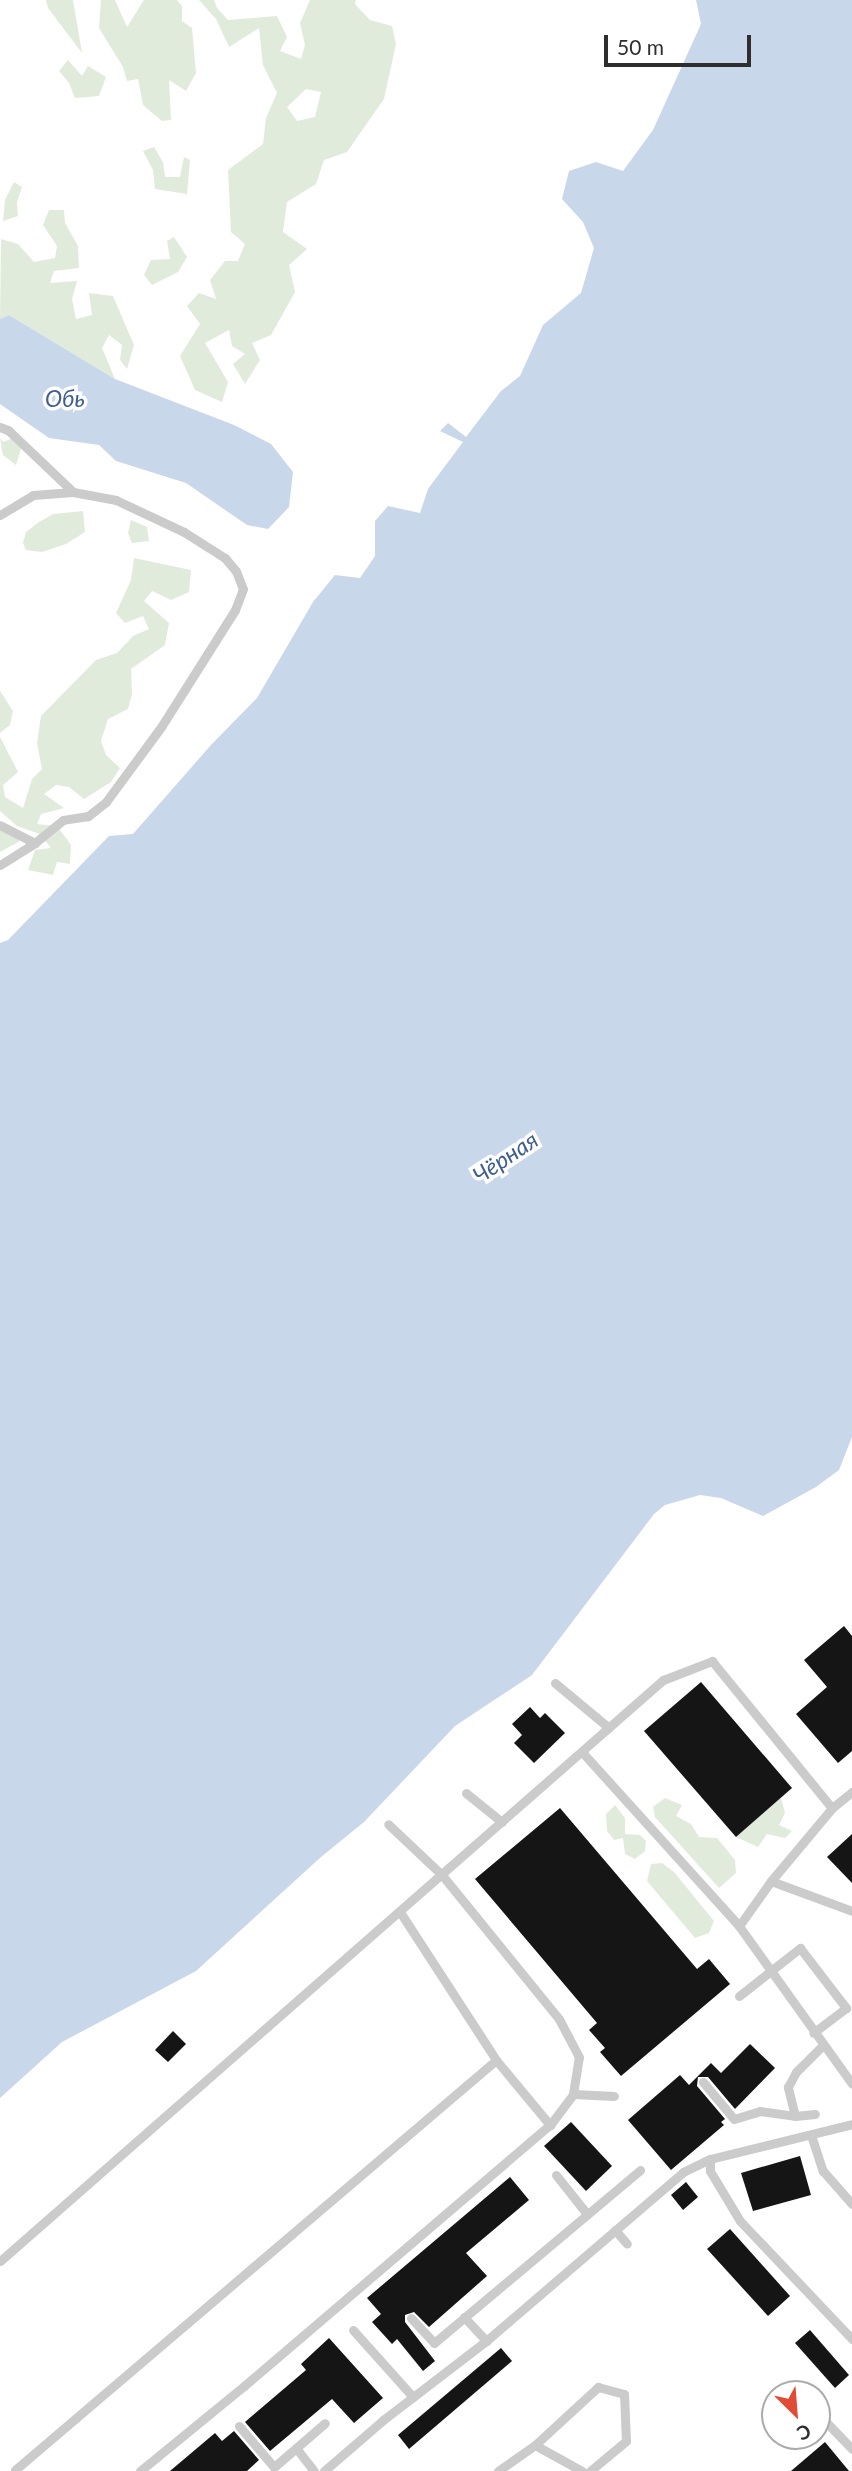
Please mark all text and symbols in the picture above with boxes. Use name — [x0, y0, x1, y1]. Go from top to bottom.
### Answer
scale bar — [607, 21, 754, 65]
text: 50 m — [617, 34, 664, 59]
water label: Обь — [45, 384, 85, 412]
water label: Чёрная — [467, 1125, 543, 1189]
north arrow — [761, 2380, 831, 2450]
text: С — [794, 2420, 815, 2446]

